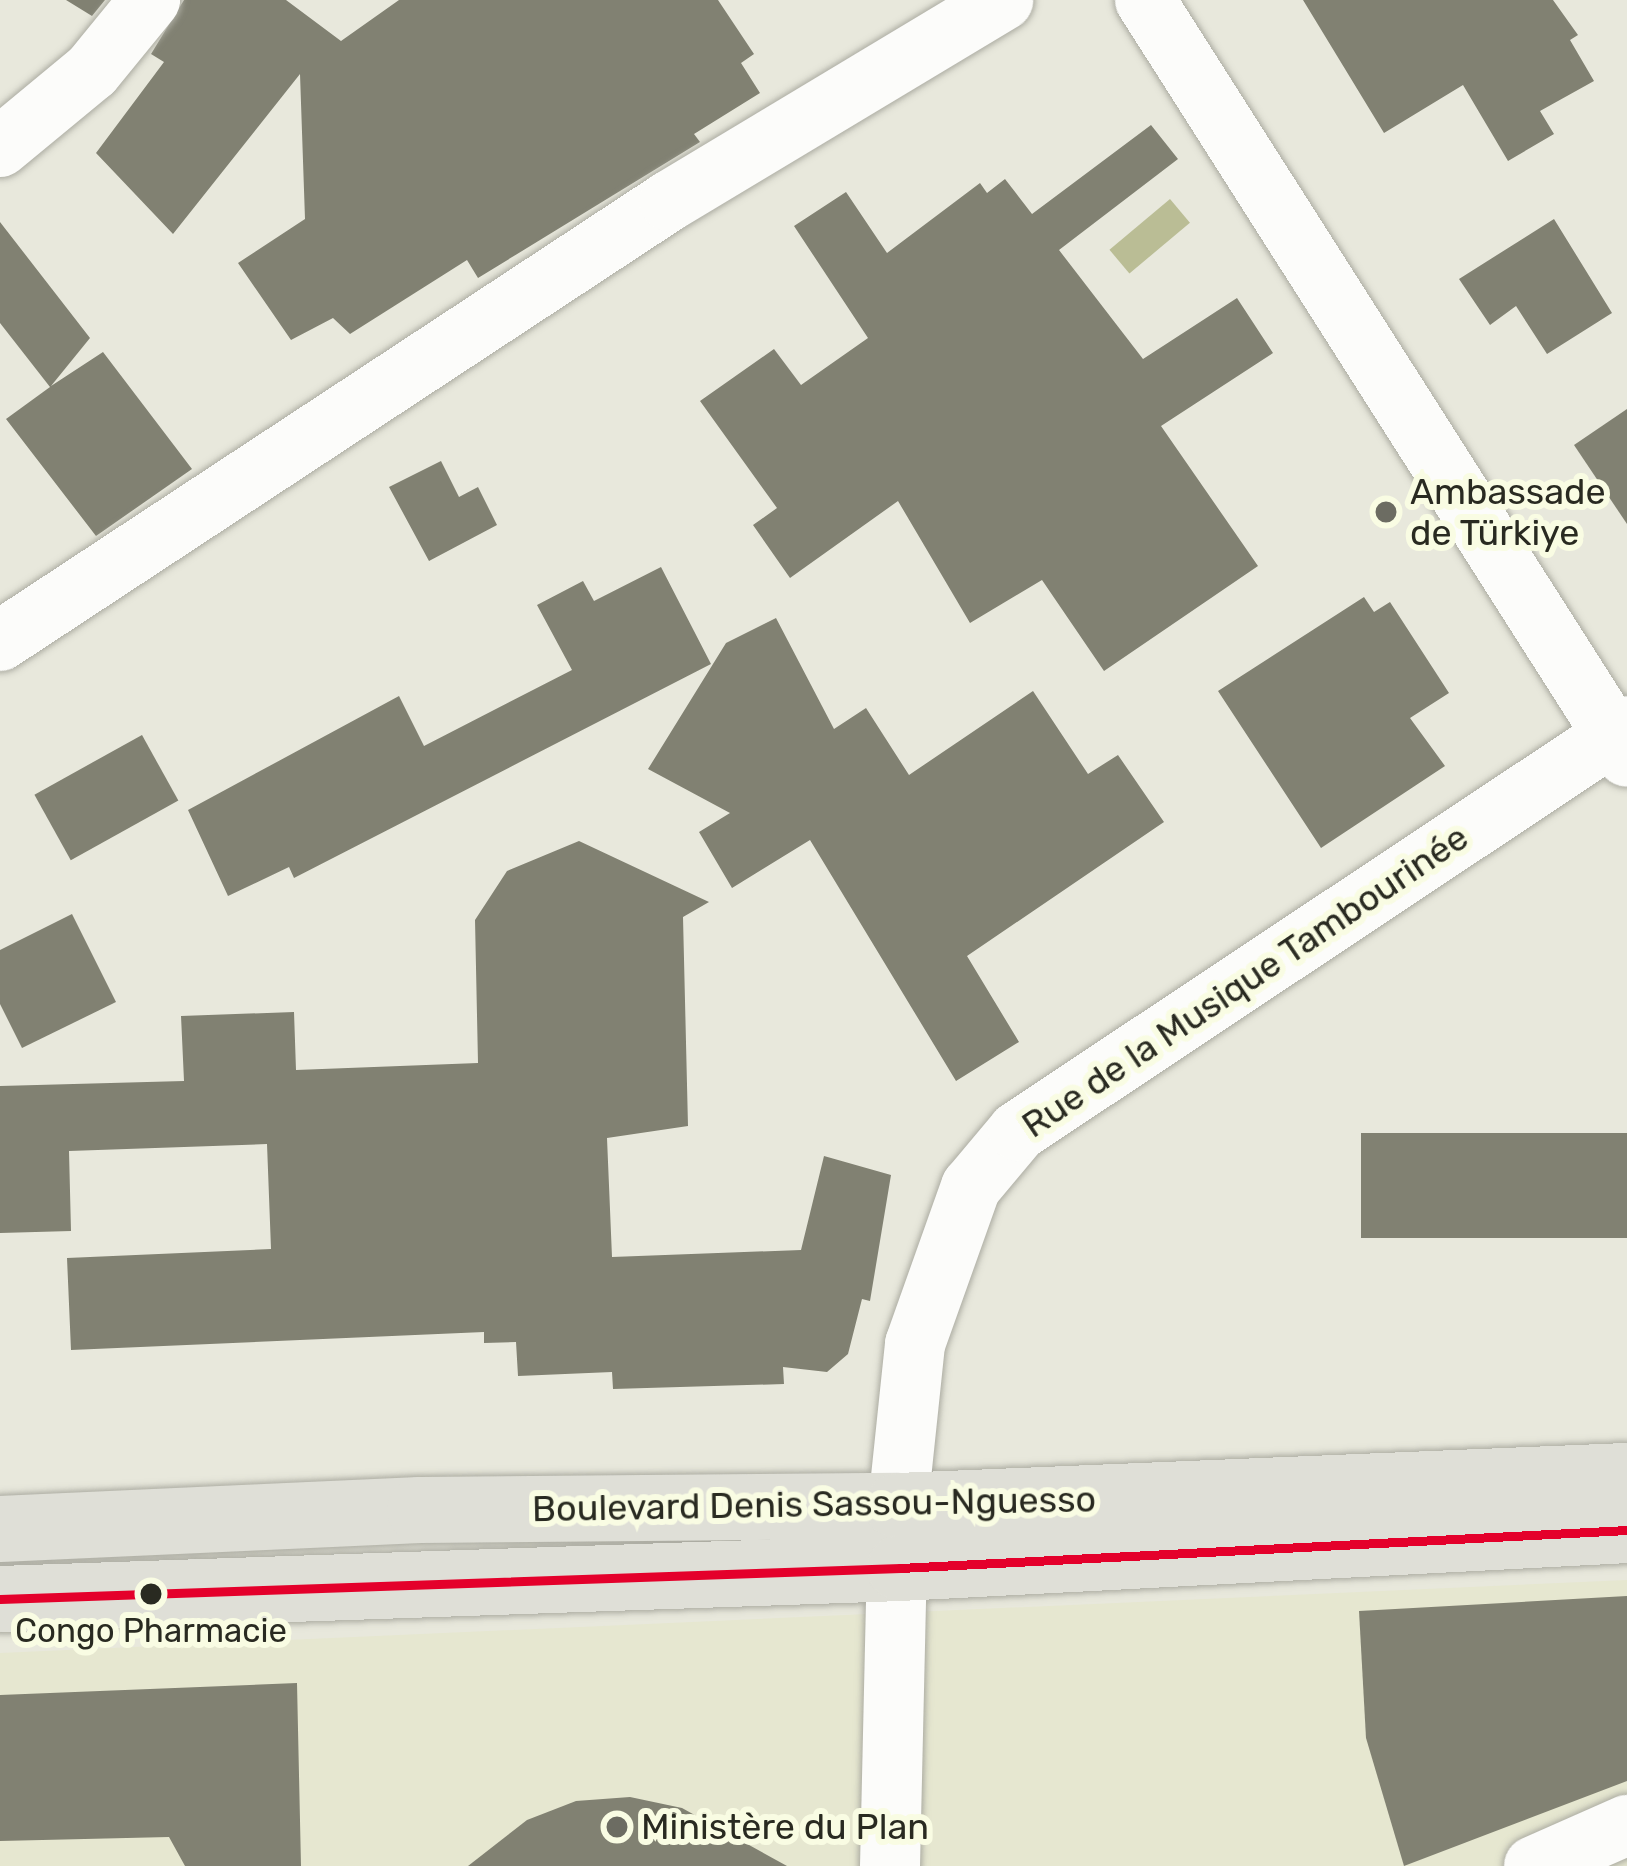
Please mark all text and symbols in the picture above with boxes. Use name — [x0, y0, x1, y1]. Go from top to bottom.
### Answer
place label: Ambassade de Türkiye — [1410, 469, 1606, 554]
marker: Ambassade de Türkiye — [1373, 499, 1399, 525]
street label: Rue de la Musique Tambourinée — [1014, 815, 1476, 1147]
street label: Boulevard Denis Sassou-Nguesso — [532, 1477, 1096, 1531]
marker: Congo Pharmacie — [140, 1583, 162, 1605]
place label: Congo Pharmacie — [15, 1611, 287, 1651]
place label: Ministère du Plan — [641, 1805, 929, 1849]
marker: Ministère du Plan — [604, 1814, 630, 1840]

